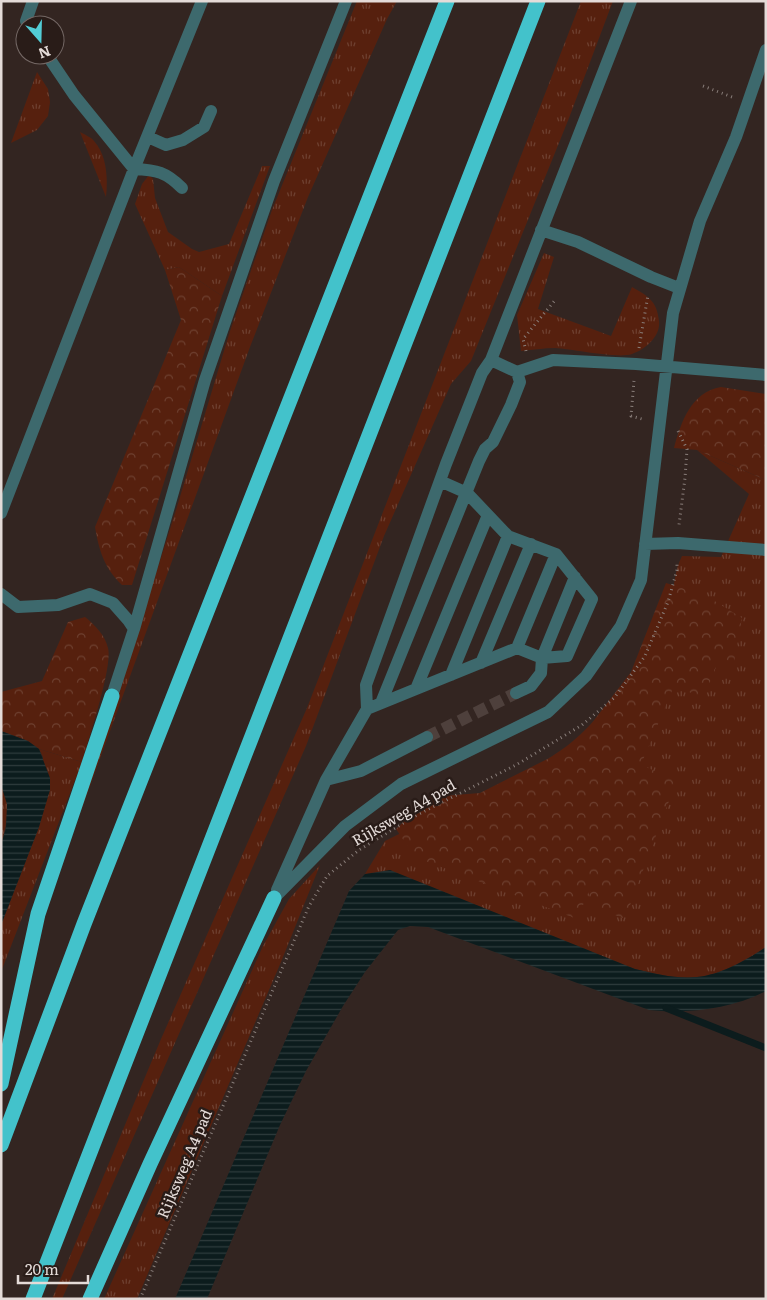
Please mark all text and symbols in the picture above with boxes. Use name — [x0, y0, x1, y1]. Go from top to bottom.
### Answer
north arrow — [15, 15, 65, 65]
text: N — [36, 42, 54, 65]
street label: Rijksweg A4 pad — [347, 773, 460, 851]
street label: Rijksweg A4 pad — [150, 1105, 217, 1222]
scale bar — [18, 1252, 88, 1284]
text: 20 m — [25, 1257, 59, 1280]

